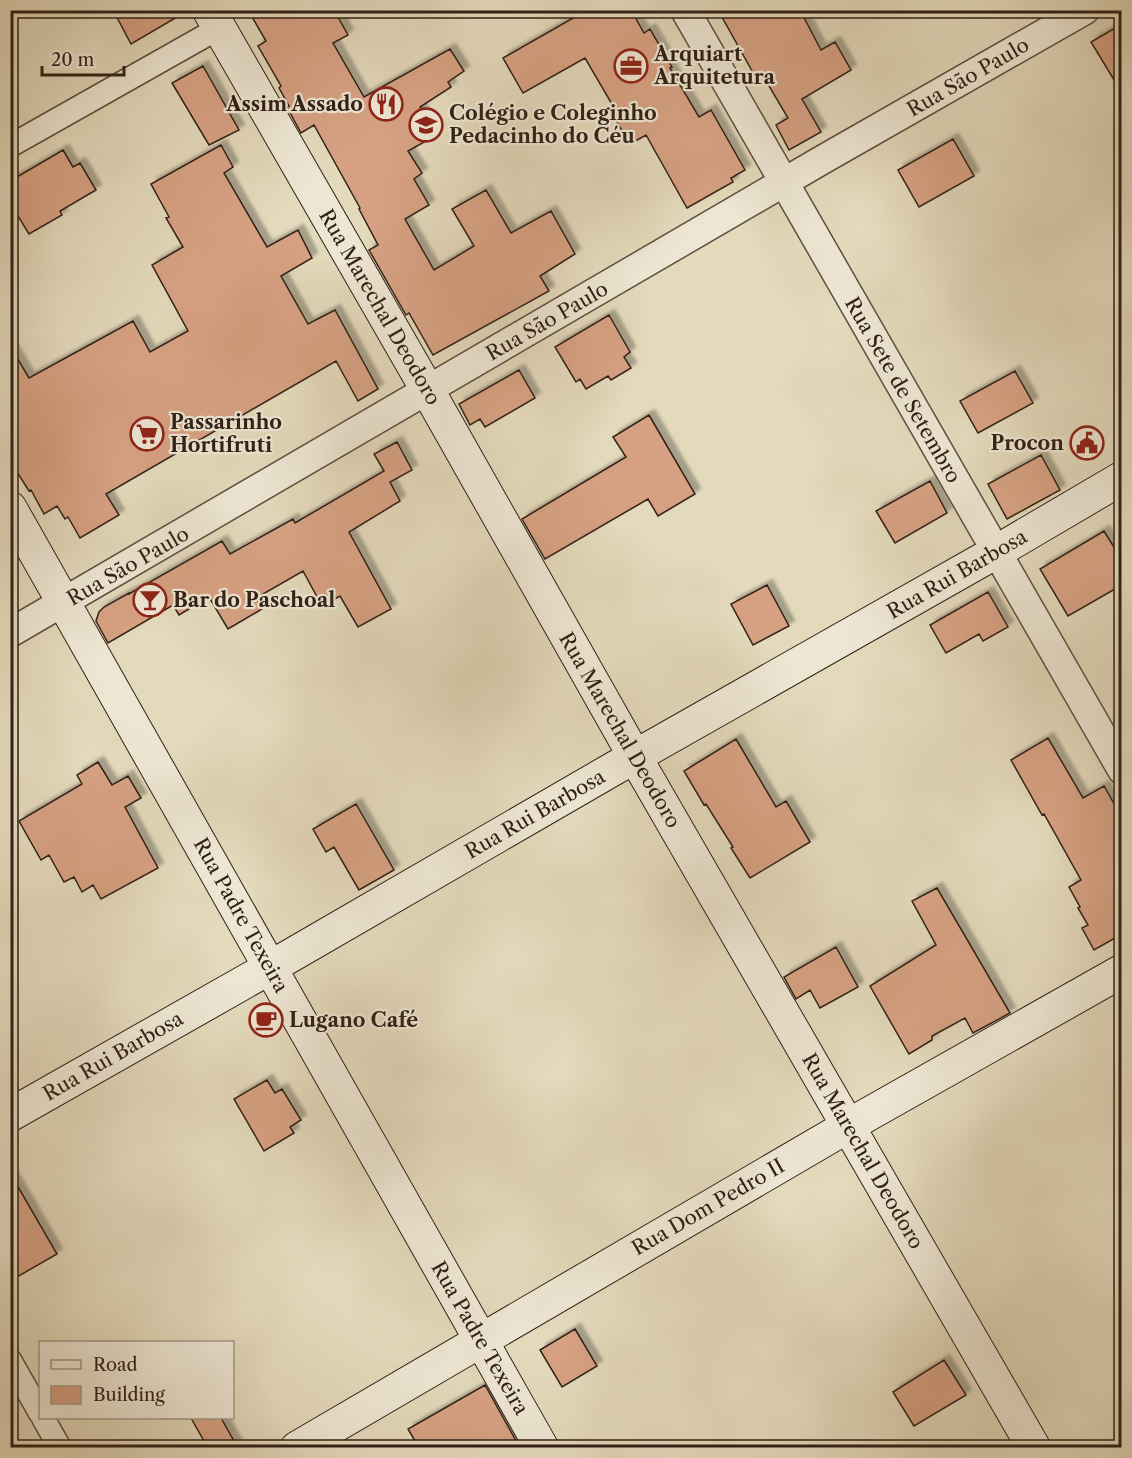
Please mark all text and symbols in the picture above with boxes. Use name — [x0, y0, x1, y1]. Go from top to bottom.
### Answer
street label: Rua São Paulo — [903, 32, 1033, 122]
scale bar — [42, 39, 124, 77]
place label: Arquiart Arquitetura — [653, 42, 775, 89]
office icon: Arquiart Arquitetura — [613, 48, 649, 84]
text: 20 m — [51, 49, 95, 71]
restaurant icon: Assim Assado — [368, 86, 404, 122]
place label: Assim Assado — [225, 92, 363, 116]
place label: Colégio e Coleginho Pedacinho do Céu — [449, 101, 657, 148]
school or university icon: Colégio e Coleginho Pedacinho do Céu — [408, 107, 444, 143]
street label: Rua Marechal Deodoro — [314, 205, 446, 409]
street label: Rua São Paulo — [482, 276, 612, 366]
street label: Rua Sete de Setembro — [840, 293, 966, 487]
place label: Passarinho Hortifruti — [170, 410, 282, 457]
supermarket icon: Passarinho Hortifruti — [129, 416, 165, 452]
public building icon: Procon — [1069, 425, 1105, 461]
place label: Procon — [991, 431, 1064, 455]
street label: Rua São Paulo — [63, 521, 193, 611]
street label: Rua Rui Barbosa — [883, 524, 1032, 624]
bar icon: Bar do Paschoal — [132, 582, 168, 618]
place label: Bar do Paschoal — [173, 588, 335, 612]
street label: Rua Marechal Deodoro — [554, 628, 686, 832]
street label: Rua Rui Barbosa — [461, 764, 610, 864]
street label: Rua Padre Texeira — [189, 833, 294, 997]
cafe icon: Lugano Café — [248, 1002, 284, 1038]
street label: Rua Rui Barbosa — [39, 1006, 188, 1106]
place label: Lugano Café — [289, 1008, 418, 1032]
street label: Rua Marechal Deodoro — [797, 1049, 929, 1253]
street label: Rua Dom Pedro II — [628, 1154, 788, 1260]
street label: Rua Padre Texeira — [426, 1257, 534, 1419]
legend — [39, 1341, 234, 1419]
text: Road — [93, 1354, 138, 1376]
text: Building — [93, 1384, 165, 1406]

